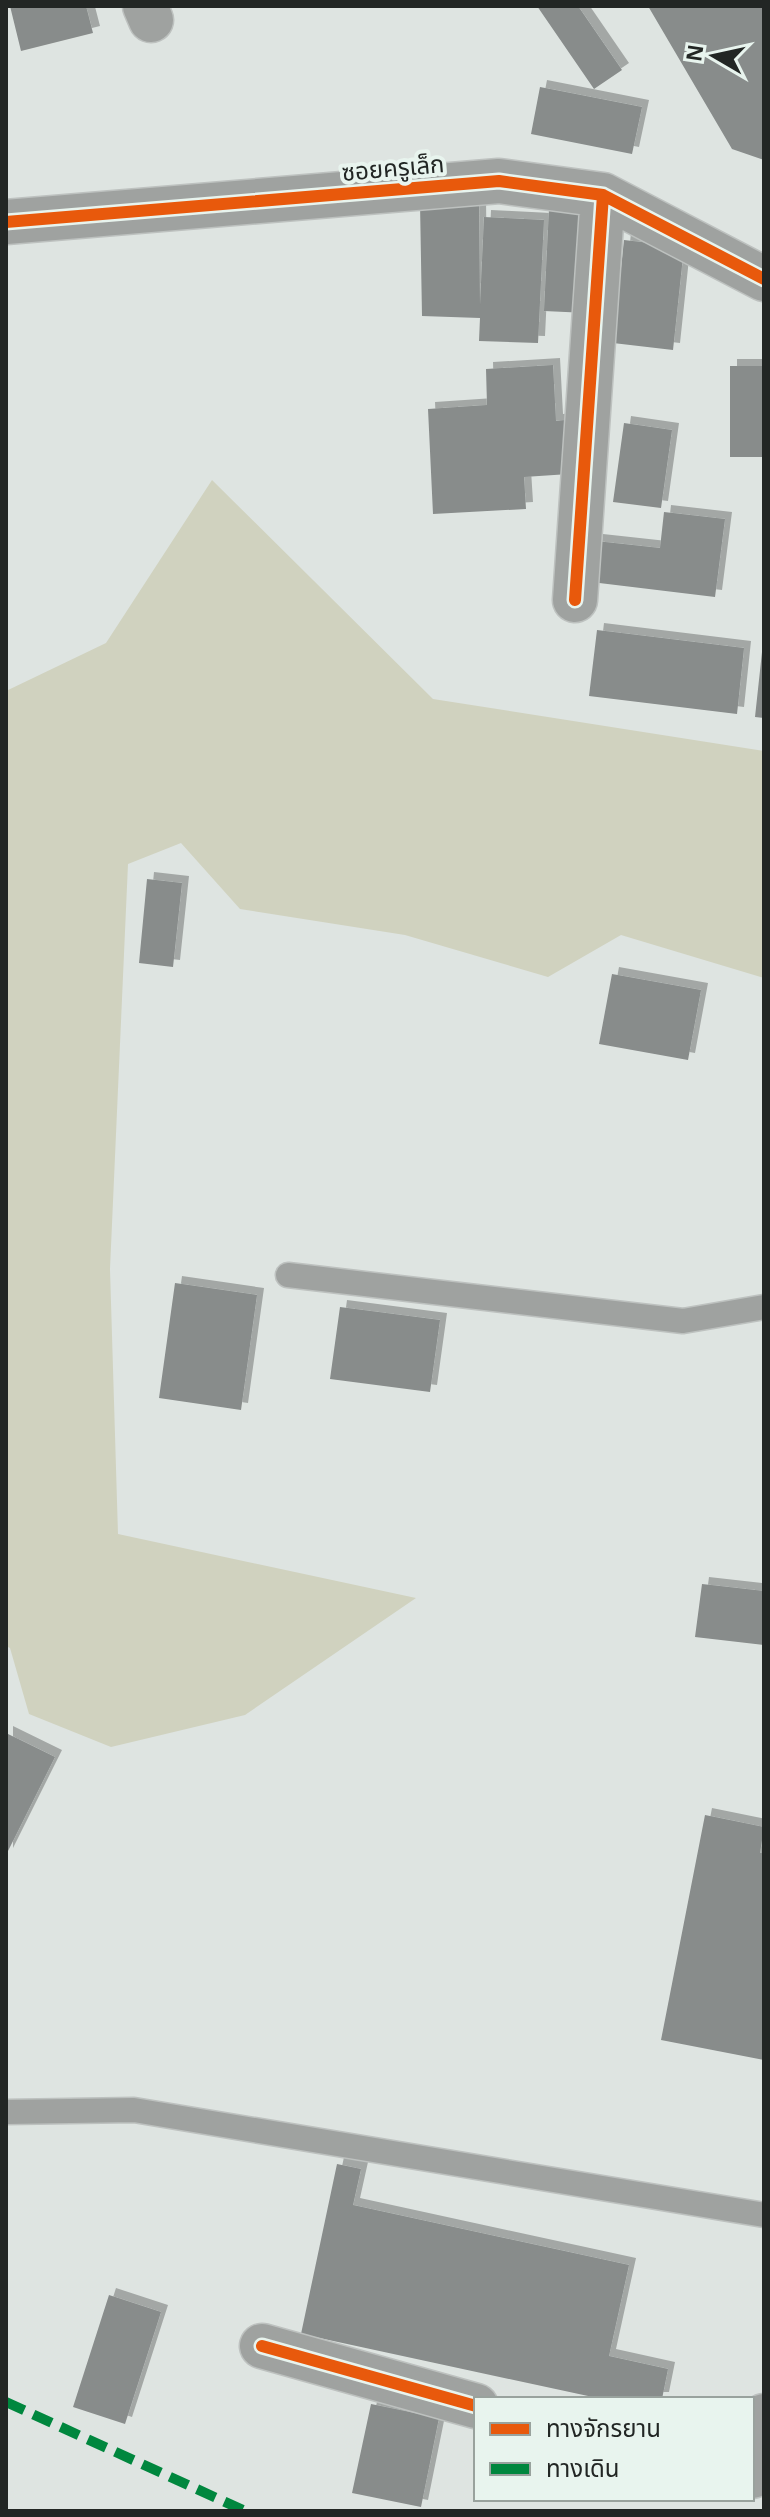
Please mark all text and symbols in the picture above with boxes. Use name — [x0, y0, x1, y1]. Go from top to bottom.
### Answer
north arrow — [674, 16, 754, 96]
text: N — [681, 43, 708, 63]
street label: ซอยครูเล็ก — [341, 150, 446, 188]
legend — [474, 2397, 754, 2501]
text: ทางจักรยาน — [546, 2415, 661, 2442]
text: ทางเดิน — [546, 2455, 620, 2482]

